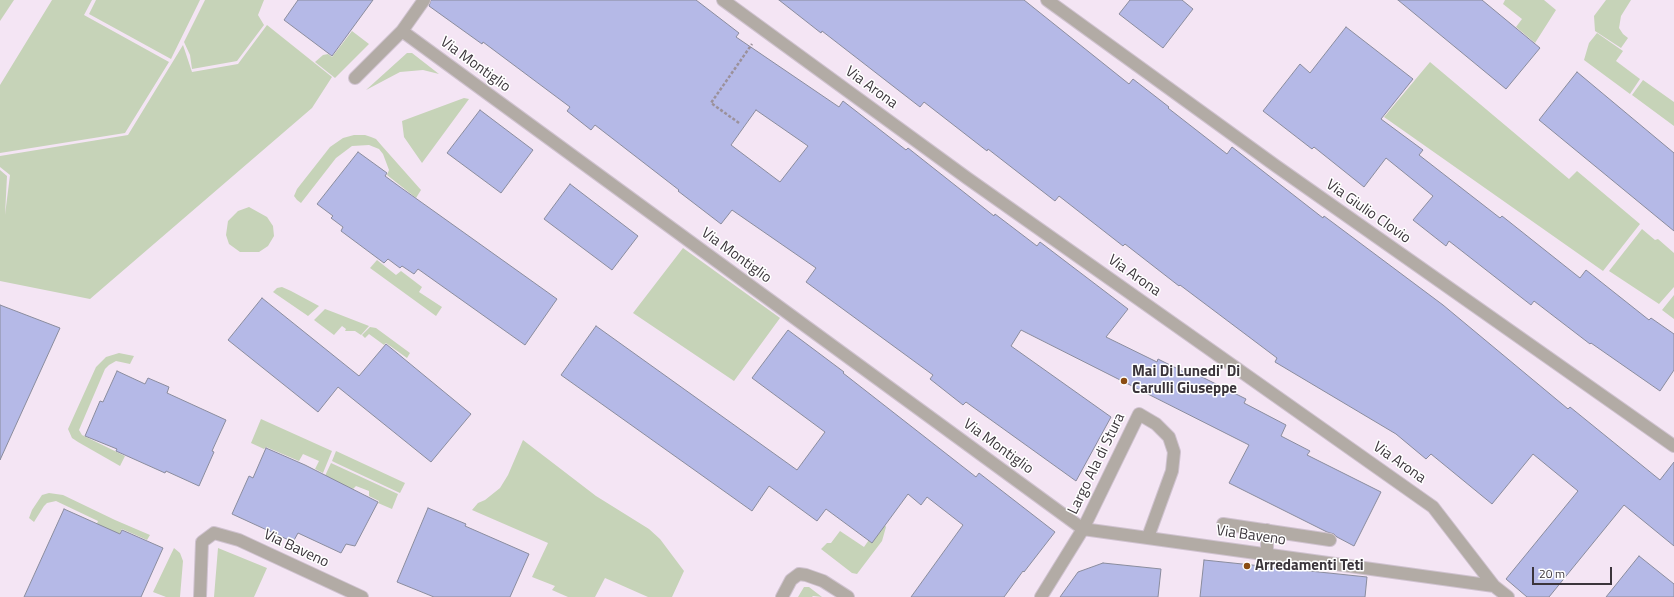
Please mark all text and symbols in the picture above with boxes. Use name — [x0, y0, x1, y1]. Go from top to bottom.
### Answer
street label: Via Montiglio — [436, 34, 514, 96]
street label: Via Arona — [841, 63, 901, 113]
street label: Via Giulio Clovio — [1322, 176, 1414, 248]
street label: Via Montiglio — [697, 225, 775, 287]
street label: Via Arona — [1104, 251, 1164, 301]
place label: Mai Di Lunedi' Di Carulli Giuseppe — [1132, 363, 1240, 398]
marker: Mai Di Lunedi' Di Carulli Giuseppe — [1119, 376, 1129, 386]
street label: Largo Ala di Stura — [1065, 410, 1129, 518]
street label: Via Montiglio — [959, 416, 1037, 478]
street label: Via Arona — [1369, 438, 1429, 488]
street label: Via Baveno — [1215, 522, 1287, 550]
street label: Via Baveno — [260, 526, 332, 572]
place label: Arredamenti Teti — [1255, 557, 1364, 575]
scale bar — [1534, 559, 1614, 585]
marker: Arredamenti Teti — [1242, 561, 1252, 571]
text: 20 m — [1539, 564, 1565, 583]

